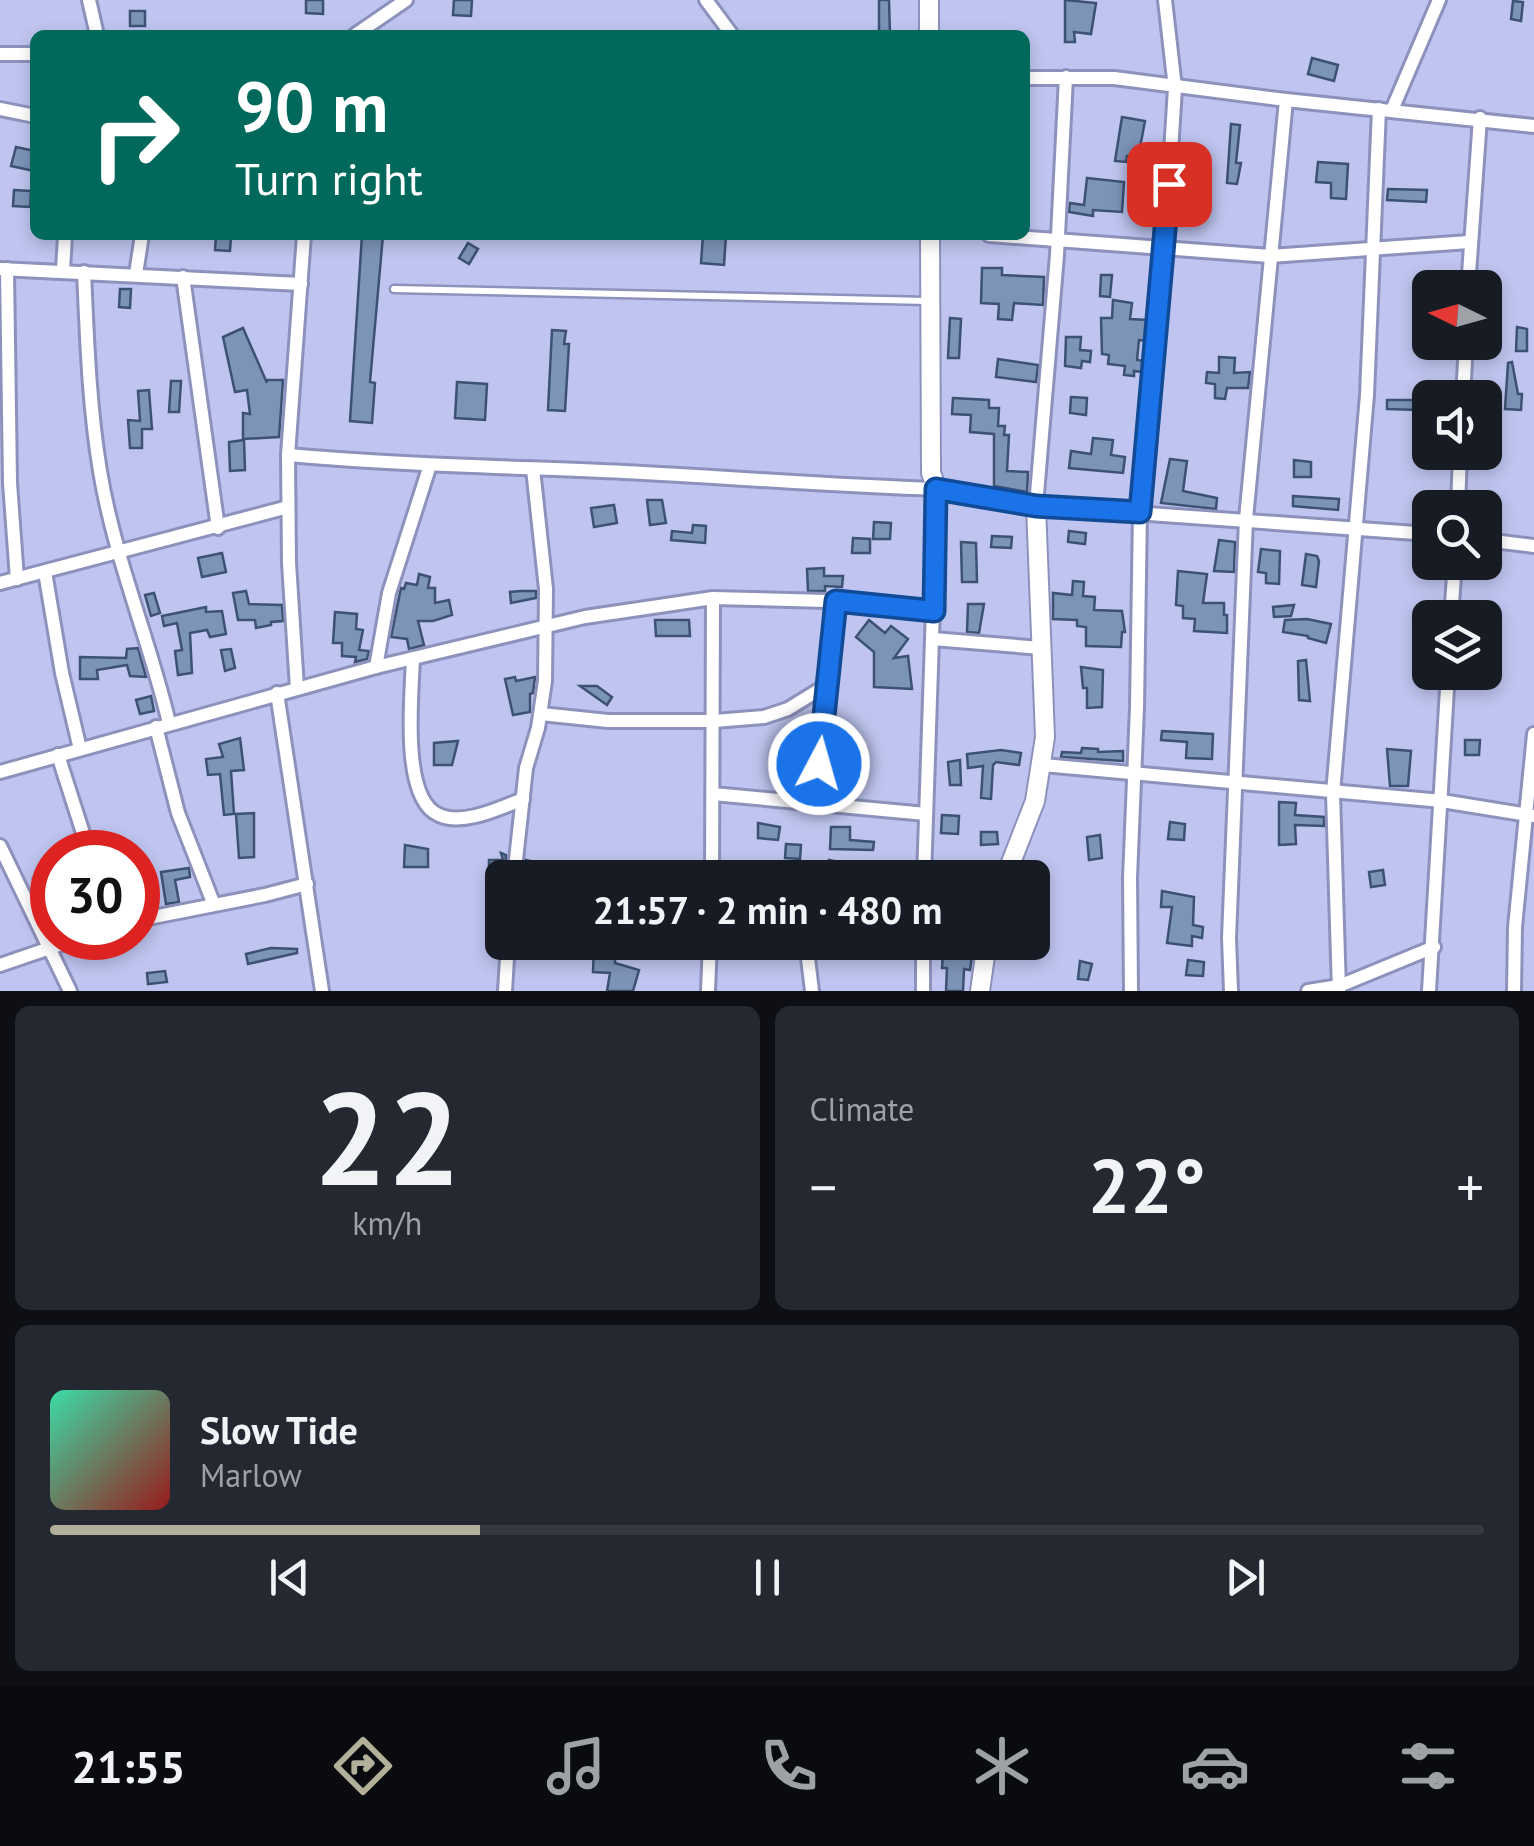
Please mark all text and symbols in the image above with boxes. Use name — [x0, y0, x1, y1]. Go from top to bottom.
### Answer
text: 90 m — [235, 61, 388, 151]
icon: right — [70, 70, 200, 200]
pin — [1127, 142, 1212, 227]
text: Turn right — [235, 149, 423, 207]
icon: arrive — [1142, 157, 1197, 212]
north arrow — [1412, 270, 1502, 360]
map controls — [1412, 270, 1502, 690]
button: sound — [1412, 380, 1502, 470]
button: search — [1412, 490, 1502, 580]
button: layers — [1412, 600, 1502, 690]
position arrow — [767, 712, 871, 816]
speed limit sign: 30 — [30, 830, 160, 960]
text: 21:57 · 2 min · 480 m — [593, 885, 942, 934]
text: 22 — [314, 1053, 461, 1221]
text: Climate — [810, 1088, 914, 1130]
text: 22° — [1088, 1137, 1206, 1234]
text: − — [810, 1151, 837, 1222]
text: + — [1456, 1151, 1484, 1222]
text: km/h — [352, 1202, 422, 1244]
text: Slow Tide — [200, 1405, 358, 1454]
text: Marlow — [200, 1454, 302, 1496]
icon: previous — [262, 1550, 317, 1605]
icon: pause — [740, 1550, 795, 1605]
icon: next — [1218, 1550, 1273, 1605]
icon: directions — [328, 1731, 398, 1801]
icon: music — [541, 1731, 611, 1801]
icon: phone — [754, 1731, 824, 1801]
icon: climate — [967, 1731, 1037, 1801]
icon: car — [1180, 1731, 1250, 1801]
icon: filters — [1393, 1731, 1463, 1801]
text: 21:55 — [71, 1737, 186, 1795]

